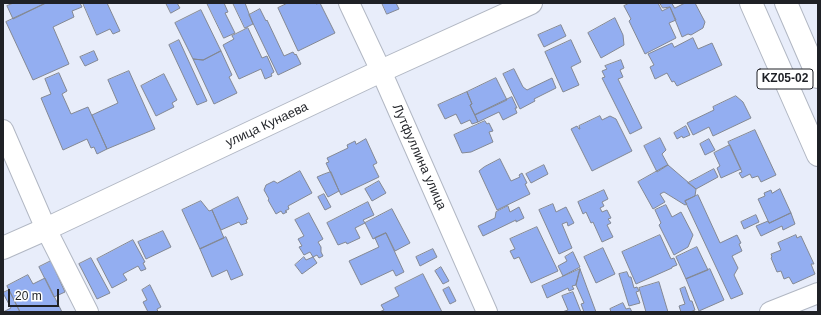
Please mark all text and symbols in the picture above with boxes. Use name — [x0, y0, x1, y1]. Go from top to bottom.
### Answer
road number: KZ05-02 — [757, 69, 813, 89]
street label: улица Кунаева — [223, 99, 311, 151]
street label: Лутфуллина улица — [389, 102, 449, 212]
scale bar — [10, 281, 61, 307]
text: 20 m — [15, 289, 42, 303]

